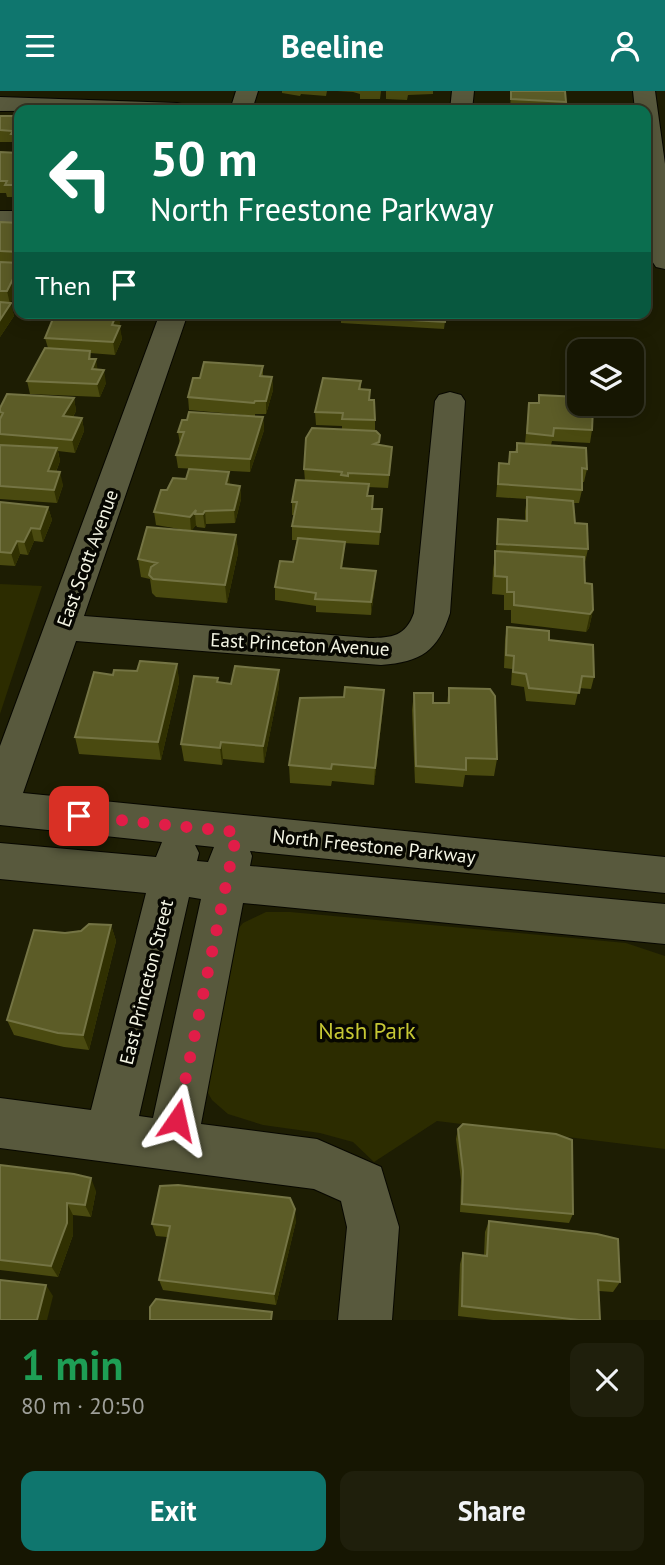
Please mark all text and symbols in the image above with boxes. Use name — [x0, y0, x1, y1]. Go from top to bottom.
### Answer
text: Beeline — [281, 25, 384, 67]
icon: menu — [21, 27, 59, 65]
icon: person — [606, 27, 644, 65]
text: 50 m — [150, 126, 257, 190]
icon: left — [35, 133, 126, 224]
text: North Freestone Parkway — [150, 188, 494, 230]
icon: arrive — [105, 266, 143, 304]
text: Then — [35, 269, 91, 302]
map controls — [567, 339, 644, 416]
button: layers — [567, 339, 644, 416]
street label: East Scott Avenue — [51, 486, 123, 630]
street label: East Princeton Avenue — [210, 627, 390, 661]
pin — [49, 786, 109, 846]
icon: arrive — [60, 797, 98, 835]
street label: North Freestone Parkway — [271, 823, 477, 869]
street label: East Princeton Street — [114, 896, 178, 1067]
park label: Nash Park — [318, 1016, 416, 1045]
position arrow — [140, 1083, 214, 1157]
text: 1 min — [21, 1337, 123, 1392]
button: close — [570, 1343, 644, 1417]
text: 80 m · 20:50 — [21, 1391, 145, 1420]
button: Exit — [21, 1471, 326, 1551]
button: Share — [340, 1471, 644, 1551]

